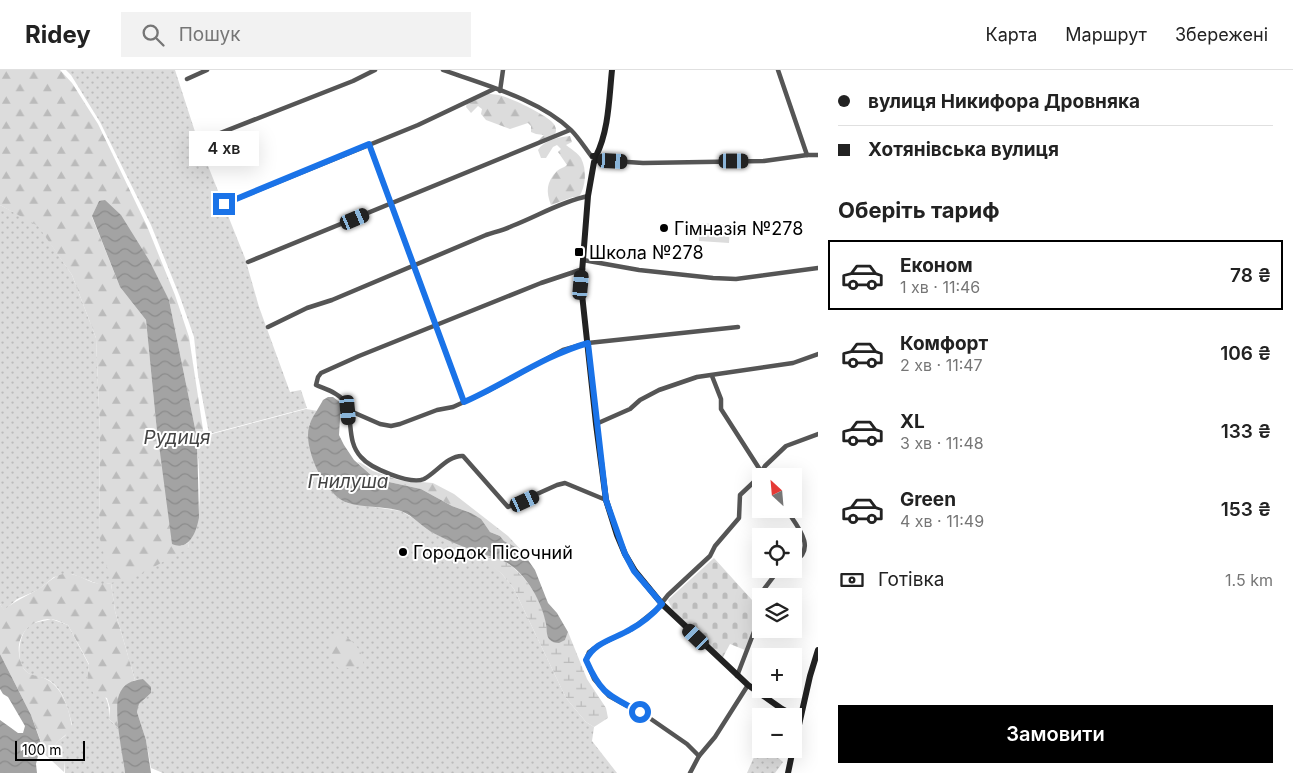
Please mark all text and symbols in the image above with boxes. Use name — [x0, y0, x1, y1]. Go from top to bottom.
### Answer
search box — [121, 12, 471, 57]
text: Ridey — [25, 20, 91, 49]
icon: search — [139, 21, 167, 49]
text: Пошук — [179, 23, 241, 46]
text: Карта — [986, 24, 1037, 45]
text: Маршрут — [1065, 24, 1147, 45]
text: Збережені — [1175, 24, 1268, 45]
text: вулиця Никифора Дровняка — [868, 90, 1140, 113]
callout: 4 хв — [189, 132, 259, 166]
text: 4 хв — [208, 138, 240, 158]
text: Хотянівська вулиця — [868, 138, 1059, 161]
car — [597, 153, 628, 169]
car — [719, 154, 749, 169]
route end — [213, 193, 235, 215]
text: Оберіть тариф — [838, 197, 999, 223]
car — [338, 206, 371, 232]
place label: Гімназія №278 — [674, 218, 803, 239]
marker: Гімназія №278 — [658, 222, 670, 234]
place label: Школа №278 — [589, 242, 704, 263]
marker: Школа №278 — [573, 246, 585, 258]
icon: car — [840, 253, 885, 298]
text: Економ — [900, 254, 973, 277]
text: 78 ₴ — [1230, 264, 1271, 287]
car — [572, 269, 589, 301]
text: 1 хв · 11:46 — [900, 277, 980, 297]
icon: car — [840, 331, 885, 376]
text: Комфорт — [900, 332, 988, 355]
text: 106 ₴ — [1220, 342, 1271, 365]
text: 2 хв · 11:47 — [900, 355, 983, 375]
car — [339, 394, 356, 426]
icon: car — [840, 409, 885, 454]
text: XL — [900, 410, 925, 433]
text: 133 ₴ — [1221, 420, 1271, 443]
water label: Рудиця — [144, 426, 210, 449]
text: 3 хв · 11:48 — [900, 433, 984, 453]
north arrow — [752, 468, 802, 518]
map controls — [752, 468, 802, 758]
water label: Гнилуша — [307, 470, 389, 493]
icon: car — [840, 487, 885, 532]
car — [508, 488, 541, 514]
text: Green — [900, 488, 956, 511]
text: 153 ₴ — [1221, 498, 1271, 521]
text: 4 хв · 11:49 — [900, 511, 984, 531]
button: locate — [752, 528, 802, 578]
place label: Городок Пісочний — [413, 542, 573, 563]
marker: Городок Пісочний — [397, 546, 409, 558]
icon: cash — [838, 566, 866, 594]
text: Готівка — [878, 568, 944, 591]
text: 1.5 km — [1225, 570, 1273, 590]
button: layers — [752, 588, 802, 638]
car — [679, 621, 712, 653]
button: + — [752, 648, 802, 698]
route start — [629, 701, 651, 723]
button: Замовити — [838, 705, 1273, 763]
button: − — [752, 708, 802, 758]
scale bar — [15, 738, 85, 761]
text: 100 m — [22, 741, 62, 758]

